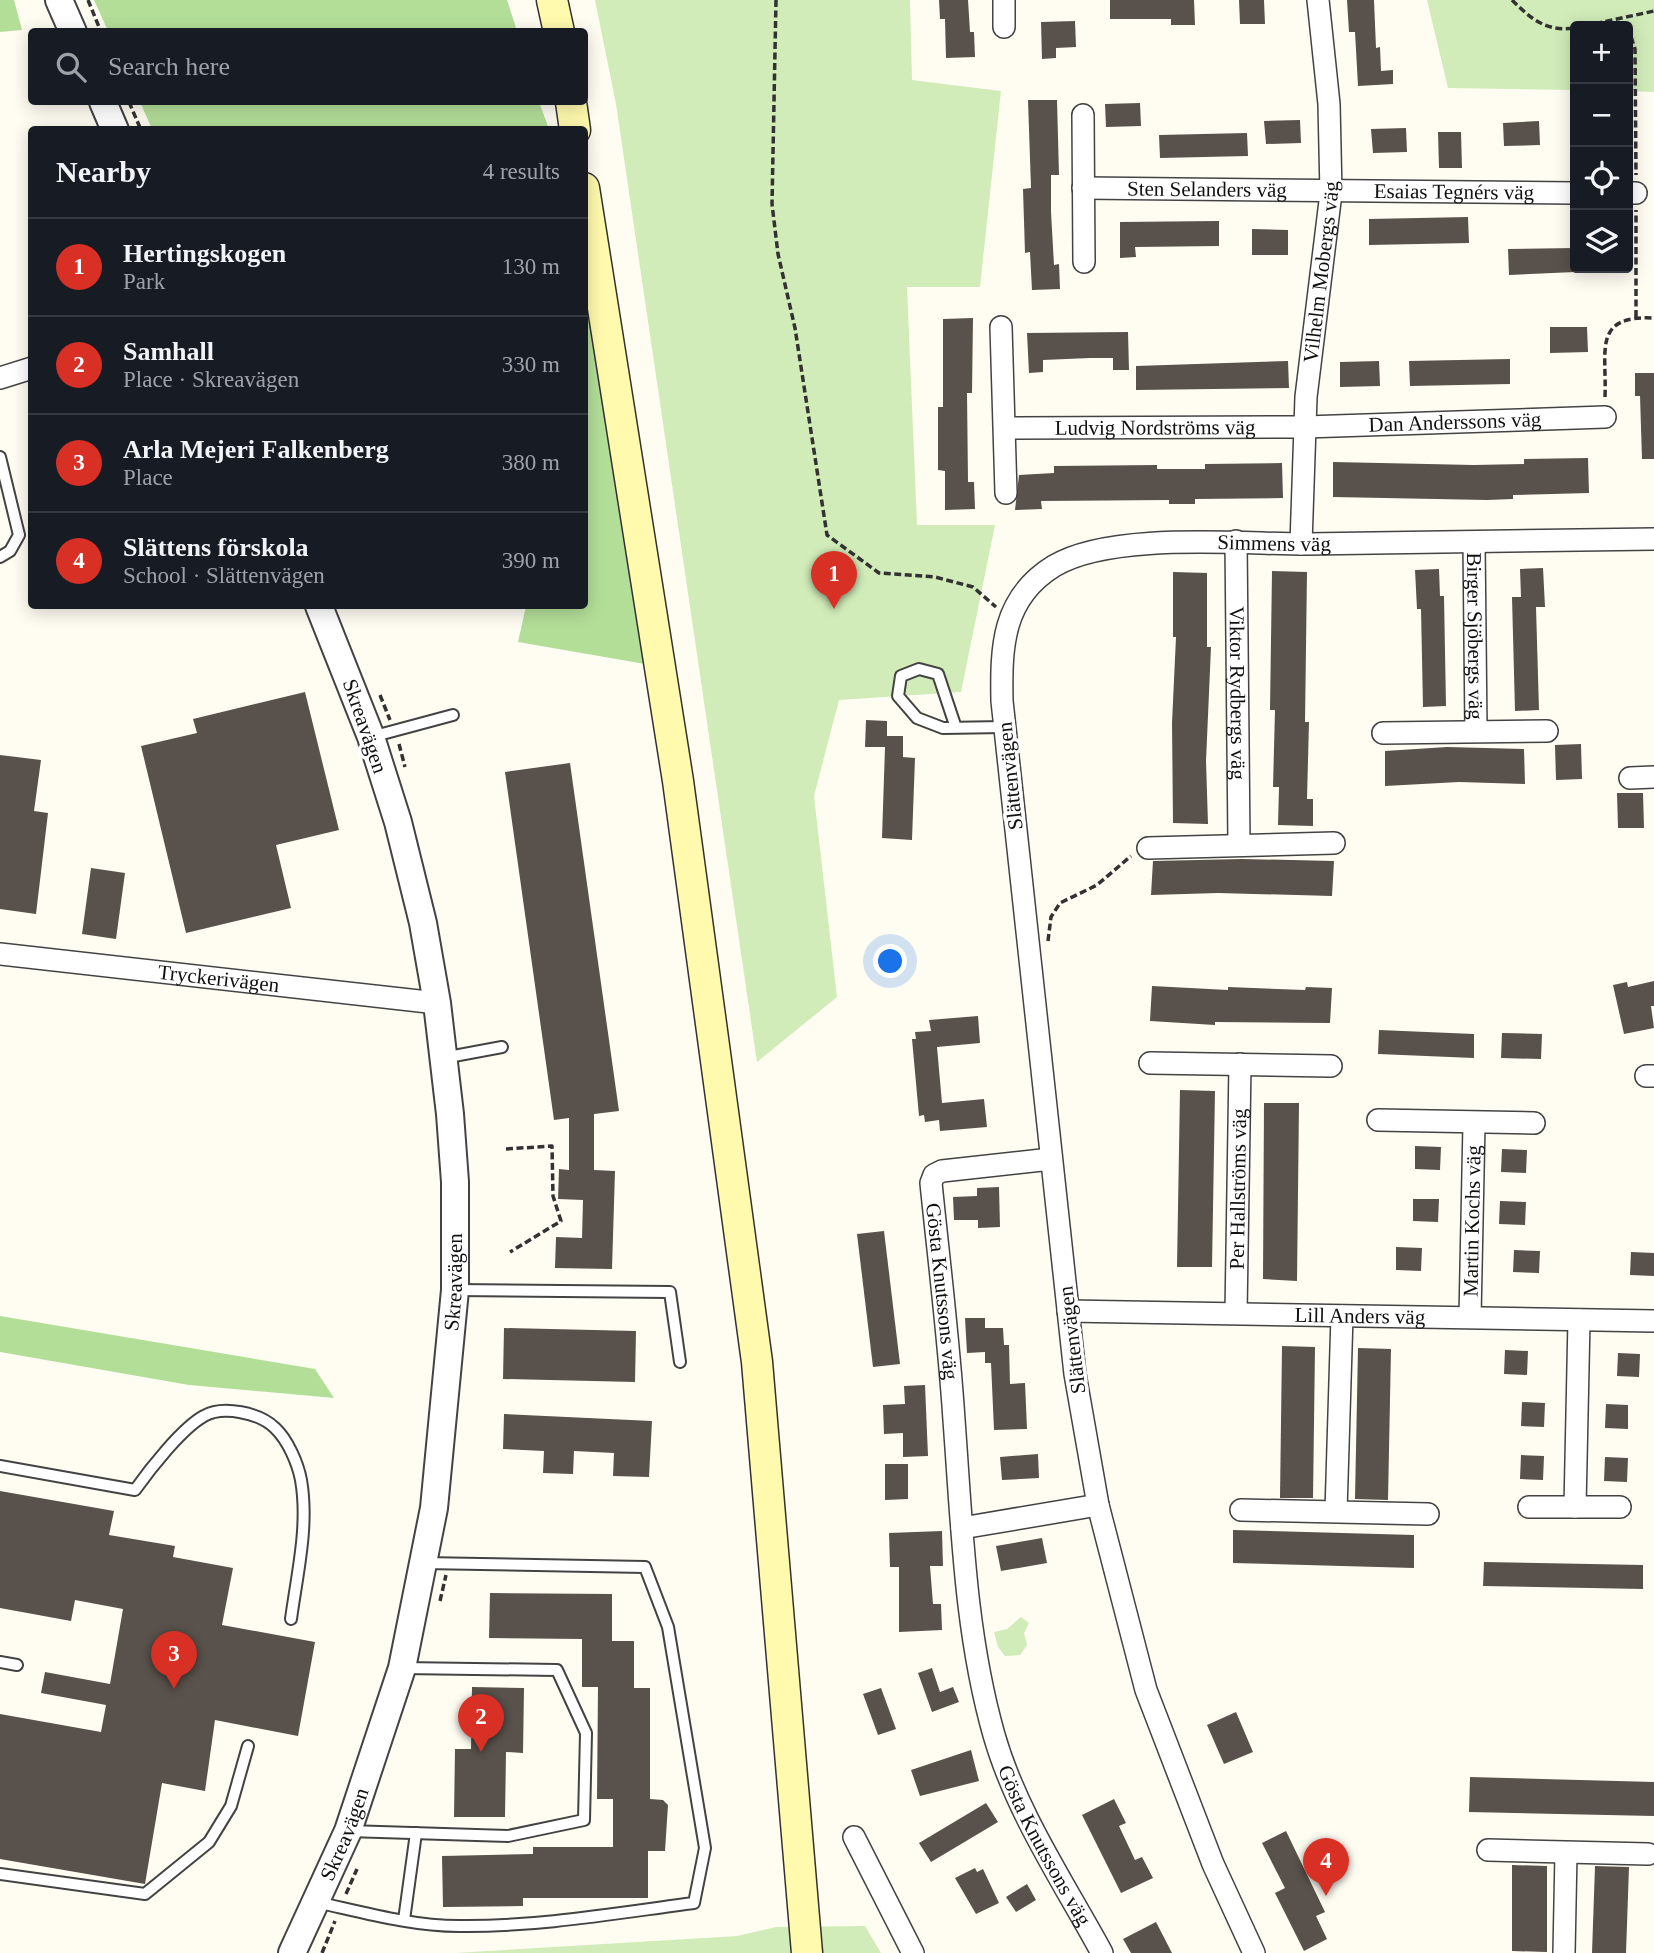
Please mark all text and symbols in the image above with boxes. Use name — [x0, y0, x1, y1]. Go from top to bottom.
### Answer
map controls — [1570, 21, 1633, 273]
button: + — [1570, 21, 1633, 84]
search box — [28, 28, 588, 105]
icon: search — [52, 48, 90, 86]
text: Search here — [108, 52, 230, 81]
button: − — [1570, 84, 1633, 147]
button: locate — [1570, 147, 1633, 210]
text: Nearby — [56, 155, 151, 188]
text: 4 results — [483, 159, 560, 184]
street label: Sten Selanders väg — [1127, 176, 1288, 202]
street label: Esaias Tegnérs väg — [1374, 179, 1535, 205]
street label: Vilhelm Mobergs väg — [1298, 180, 1343, 364]
button: layers — [1570, 210, 1633, 273]
text: Hertingskogen — [123, 239, 286, 268]
text: 1 — [73, 254, 85, 279]
text: 130 m — [502, 254, 560, 279]
text: Park — [123, 269, 165, 294]
text: Samhall — [123, 337, 214, 366]
text: 2 — [73, 352, 85, 377]
text: 330 m — [502, 352, 560, 377]
text: Place · Skreavägen — [123, 367, 299, 392]
street label: Dan Anderssons väg — [1368, 407, 1542, 437]
street label: Ludvig Nordströms väg — [1055, 415, 1256, 440]
text: Arla Mejeri Falkenberg — [123, 435, 389, 464]
text: 3 — [73, 450, 85, 475]
text: 380 m — [502, 450, 560, 475]
text: Place — [123, 465, 173, 490]
street label: Simmens väg — [1217, 530, 1332, 556]
text: Slättens förskola — [123, 533, 309, 562]
text: 4 — [73, 548, 85, 573]
text: 390 m — [502, 548, 560, 573]
pin: 1 — [811, 551, 857, 609]
street label: Birger Sjöbergs väg — [1462, 552, 1488, 720]
text: School · Slättenvägen — [123, 563, 325, 588]
street label: Viktor Rydbergs väg — [1225, 606, 1250, 780]
street label: Skreavägen — [338, 676, 392, 777]
street label: Slättenvägen — [992, 720, 1028, 831]
your location — [873, 944, 907, 978]
street label: Tryckerivägen — [157, 960, 281, 997]
street label: Per Hallströms väg — [1225, 1108, 1251, 1270]
street label: Martin Kochs väg — [1458, 1144, 1486, 1297]
street label: Gösta Knutssons väg — [921, 1202, 963, 1381]
street label: Skreavägen — [439, 1233, 467, 1332]
street label: Slättenvägen — [1053, 1284, 1091, 1395]
street label: Lill Anders väg — [1294, 1303, 1426, 1329]
pin: 3 — [151, 1631, 197, 1689]
pin: 2 — [458, 1694, 504, 1752]
street label: Gösta Knutssons väg — [993, 1762, 1096, 1930]
street label: Skreavägen — [315, 1784, 374, 1884]
pin: 4 — [1303, 1838, 1349, 1896]

